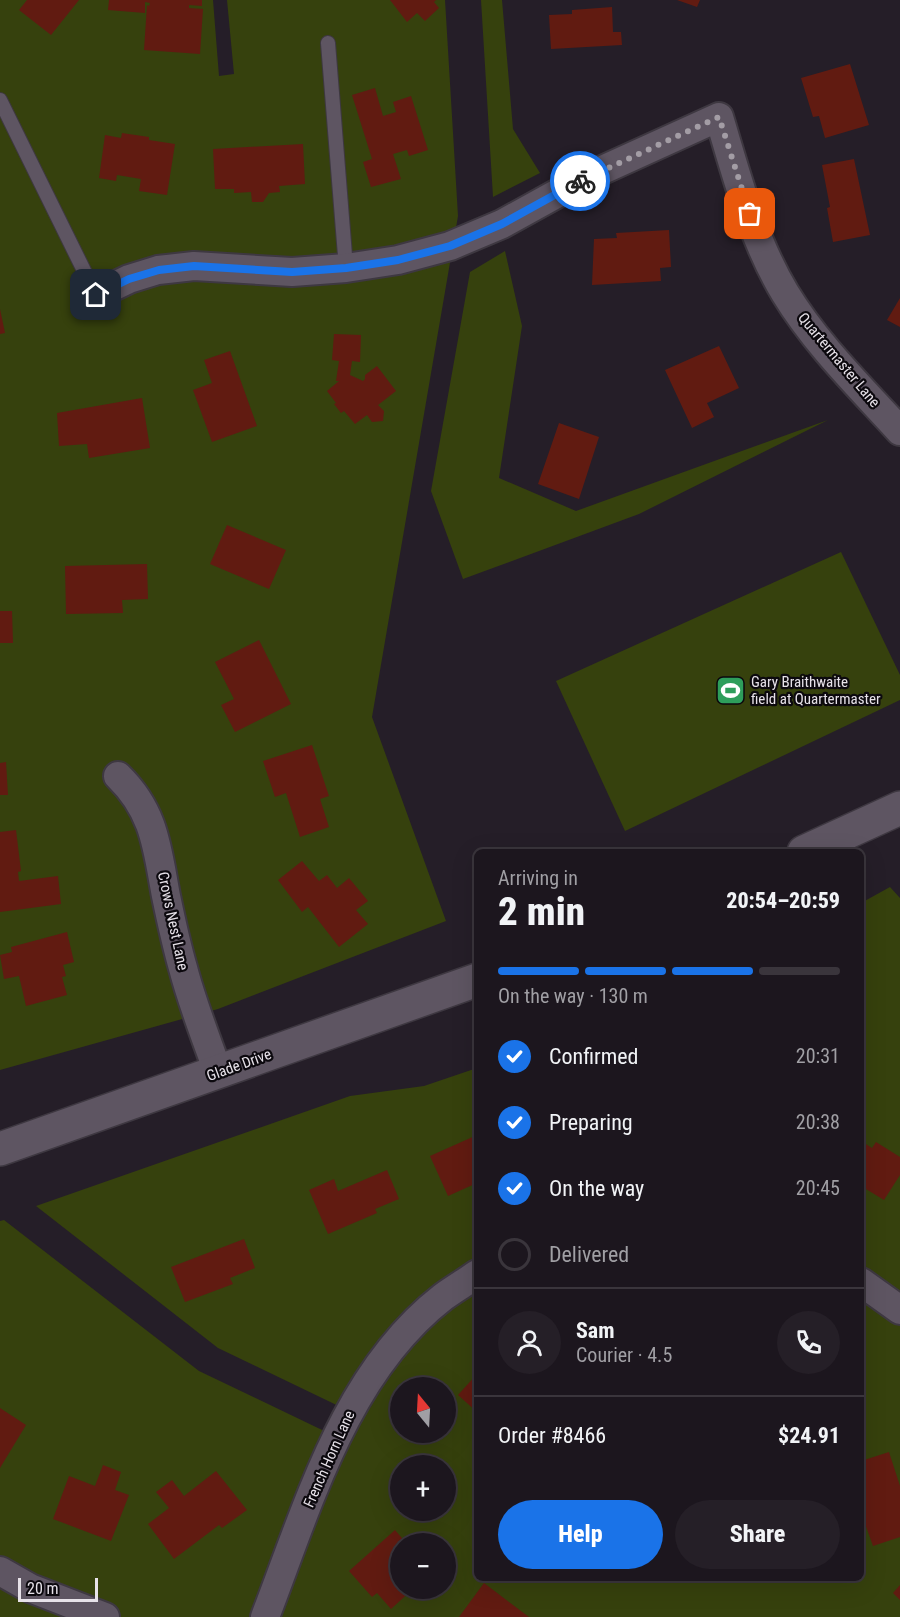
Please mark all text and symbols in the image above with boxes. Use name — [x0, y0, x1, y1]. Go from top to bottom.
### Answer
courier — [550, 151, 610, 211]
icon: bike — [564, 165, 597, 198]
pin — [724, 188, 775, 239]
icon: bag — [733, 197, 766, 230]
pin — [70, 269, 121, 320]
icon: home — [79, 278, 112, 311]
street label: Quartermaster Lane — [794, 309, 884, 411]
place label: Gary Braithwaite field at Quartermaster — [751, 673, 881, 708]
sports icon: Gary Braithwaite field at Quartermaster — [714, 675, 746, 707]
text: Arriving in — [498, 866, 578, 890]
street label: Crows Nest Lane — [154, 870, 192, 972]
text: 20:54–20:59 — [726, 888, 840, 913]
text: 2 min — [498, 889, 585, 935]
text: On the way · 130 m — [498, 984, 648, 1008]
icon: check — [498, 1040, 531, 1073]
text: Confirmed — [549, 1044, 638, 1069]
text: 20:31 — [796, 1044, 840, 1068]
street label: Glade Drive — [204, 1045, 274, 1085]
icon: check — [498, 1106, 531, 1139]
text: Preparing — [549, 1110, 633, 1135]
text: 20:38 — [796, 1110, 840, 1134]
icon: check — [498, 1172, 531, 1205]
text: On the way — [549, 1176, 644, 1201]
text: 20:45 — [796, 1176, 840, 1200]
text: Delivered — [549, 1242, 629, 1267]
button: person — [498, 1311, 561, 1374]
button: phone — [777, 1311, 840, 1374]
text: Sam — [576, 1318, 615, 1343]
text: Courier · 4.5 — [576, 1343, 672, 1367]
north arrow — [390, 1377, 456, 1443]
map controls — [390, 1377, 456, 1599]
street label: French Horn Lane — [300, 1408, 358, 1510]
text: Order #8466 — [498, 1423, 606, 1448]
text: $24.91 — [778, 1423, 840, 1448]
button: + — [390, 1455, 456, 1521]
button: Help — [498, 1500, 663, 1569]
button: Share — [675, 1500, 840, 1569]
button: − — [390, 1533, 456, 1599]
scale bar — [18, 1575, 98, 1602]
text: 20 m — [27, 1579, 59, 1598]

